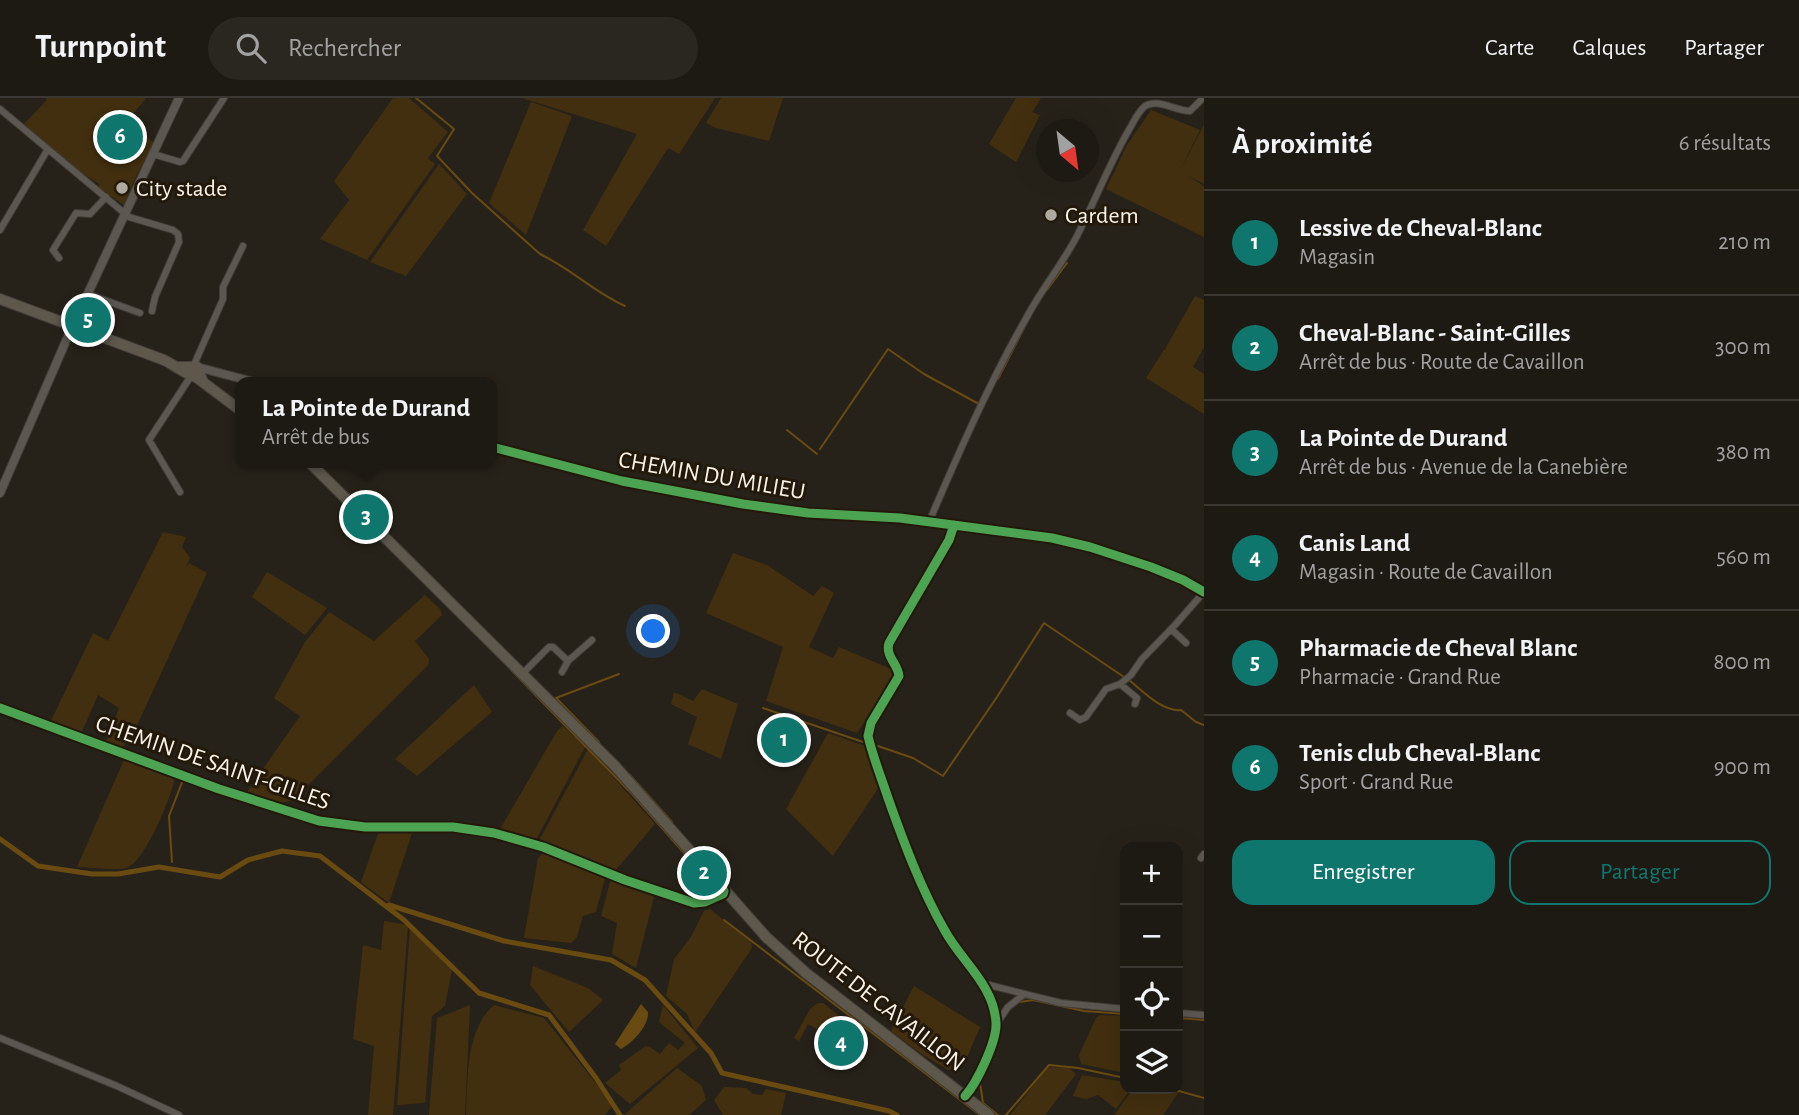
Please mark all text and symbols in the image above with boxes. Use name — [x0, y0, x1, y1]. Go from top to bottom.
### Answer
search box — [208, 17, 698, 80]
icon: search — [232, 29, 270, 67]
text: Turnpoint — [35, 31, 166, 64]
text: Rechercher — [288, 35, 401, 61]
text: Carte — [1485, 36, 1534, 60]
text: Calques — [1572, 36, 1646, 60]
text: Partager — [1684, 36, 1764, 60]
pin: 6 — [97, 111, 143, 163]
north arrow — [1036, 119, 1099, 182]
text: À proximité — [1232, 129, 1372, 159]
text: 6 résultats — [1679, 132, 1771, 155]
place label: City stade — [136, 177, 227, 201]
marker: City stade — [114, 180, 130, 196]
place label: Cardem — [1065, 204, 1139, 228]
marker: Cardem — [1043, 207, 1059, 223]
text: Lessive de Cheval-Blanc — [1299, 215, 1542, 241]
text: 1 — [1251, 231, 1259, 254]
text: 210 m — [1718, 231, 1771, 254]
text: Magasin — [1299, 246, 1375, 269]
pin: 5 — [65, 294, 111, 346]
text: Cheval-Blanc - Saint-Gilles — [1299, 320, 1571, 346]
text: 2 — [1250, 336, 1260, 359]
text: 300 m — [1715, 336, 1771, 359]
text: Arrêt de bus · Route de Cavaillon — [1299, 351, 1585, 374]
popup — [235, 377, 497, 468]
text: La Pointe de Durand — [262, 395, 470, 421]
text: La Pointe de Durand — [1299, 425, 1507, 451]
text: Arrêt de bus — [262, 426, 370, 449]
text: 3 — [1250, 441, 1260, 464]
text: 380 m — [1716, 441, 1771, 464]
street label: CHEMIN DU MILIEU — [617, 448, 807, 504]
text: Arrêt de bus · Avenue de la Canebière — [1299, 456, 1628, 479]
pin: 3 — [343, 491, 389, 543]
text: Canis Land — [1299, 530, 1410, 556]
text: 4 — [1249, 546, 1261, 569]
text: 560 m — [1716, 546, 1771, 569]
text: Magasin · Route de Cavaillon — [1299, 561, 1553, 584]
your location — [636, 614, 670, 648]
text: Pharmacie de Cheval Blanc — [1299, 635, 1577, 661]
text: 5 — [1250, 651, 1260, 674]
text: 800 m — [1714, 651, 1771, 674]
text: Pharmacie · Grand Rue — [1299, 666, 1501, 689]
street label: CHEMIN DE SAINT-GILLES — [92, 712, 333, 814]
pin: 1 — [761, 714, 807, 766]
text: Tenis club Cheval-Blanc — [1299, 740, 1540, 766]
text: 6 — [1249, 756, 1261, 779]
text: 900 m — [1714, 756, 1771, 779]
text: Sport · Grand Rue — [1299, 771, 1453, 794]
button: Enregistrer — [1232, 840, 1495, 905]
button: Partager — [1509, 840, 1771, 905]
map controls — [1120, 842, 1183, 1094]
button: + — [1120, 842, 1183, 905]
pin: 2 — [681, 847, 727, 899]
button: − — [1120, 905, 1183, 968]
street label: ROUTE DE CAVAILLON — [788, 927, 969, 1076]
button: locate — [1120, 968, 1183, 1031]
pin: 4 — [818, 1017, 864, 1069]
button: layers — [1120, 1031, 1183, 1094]

